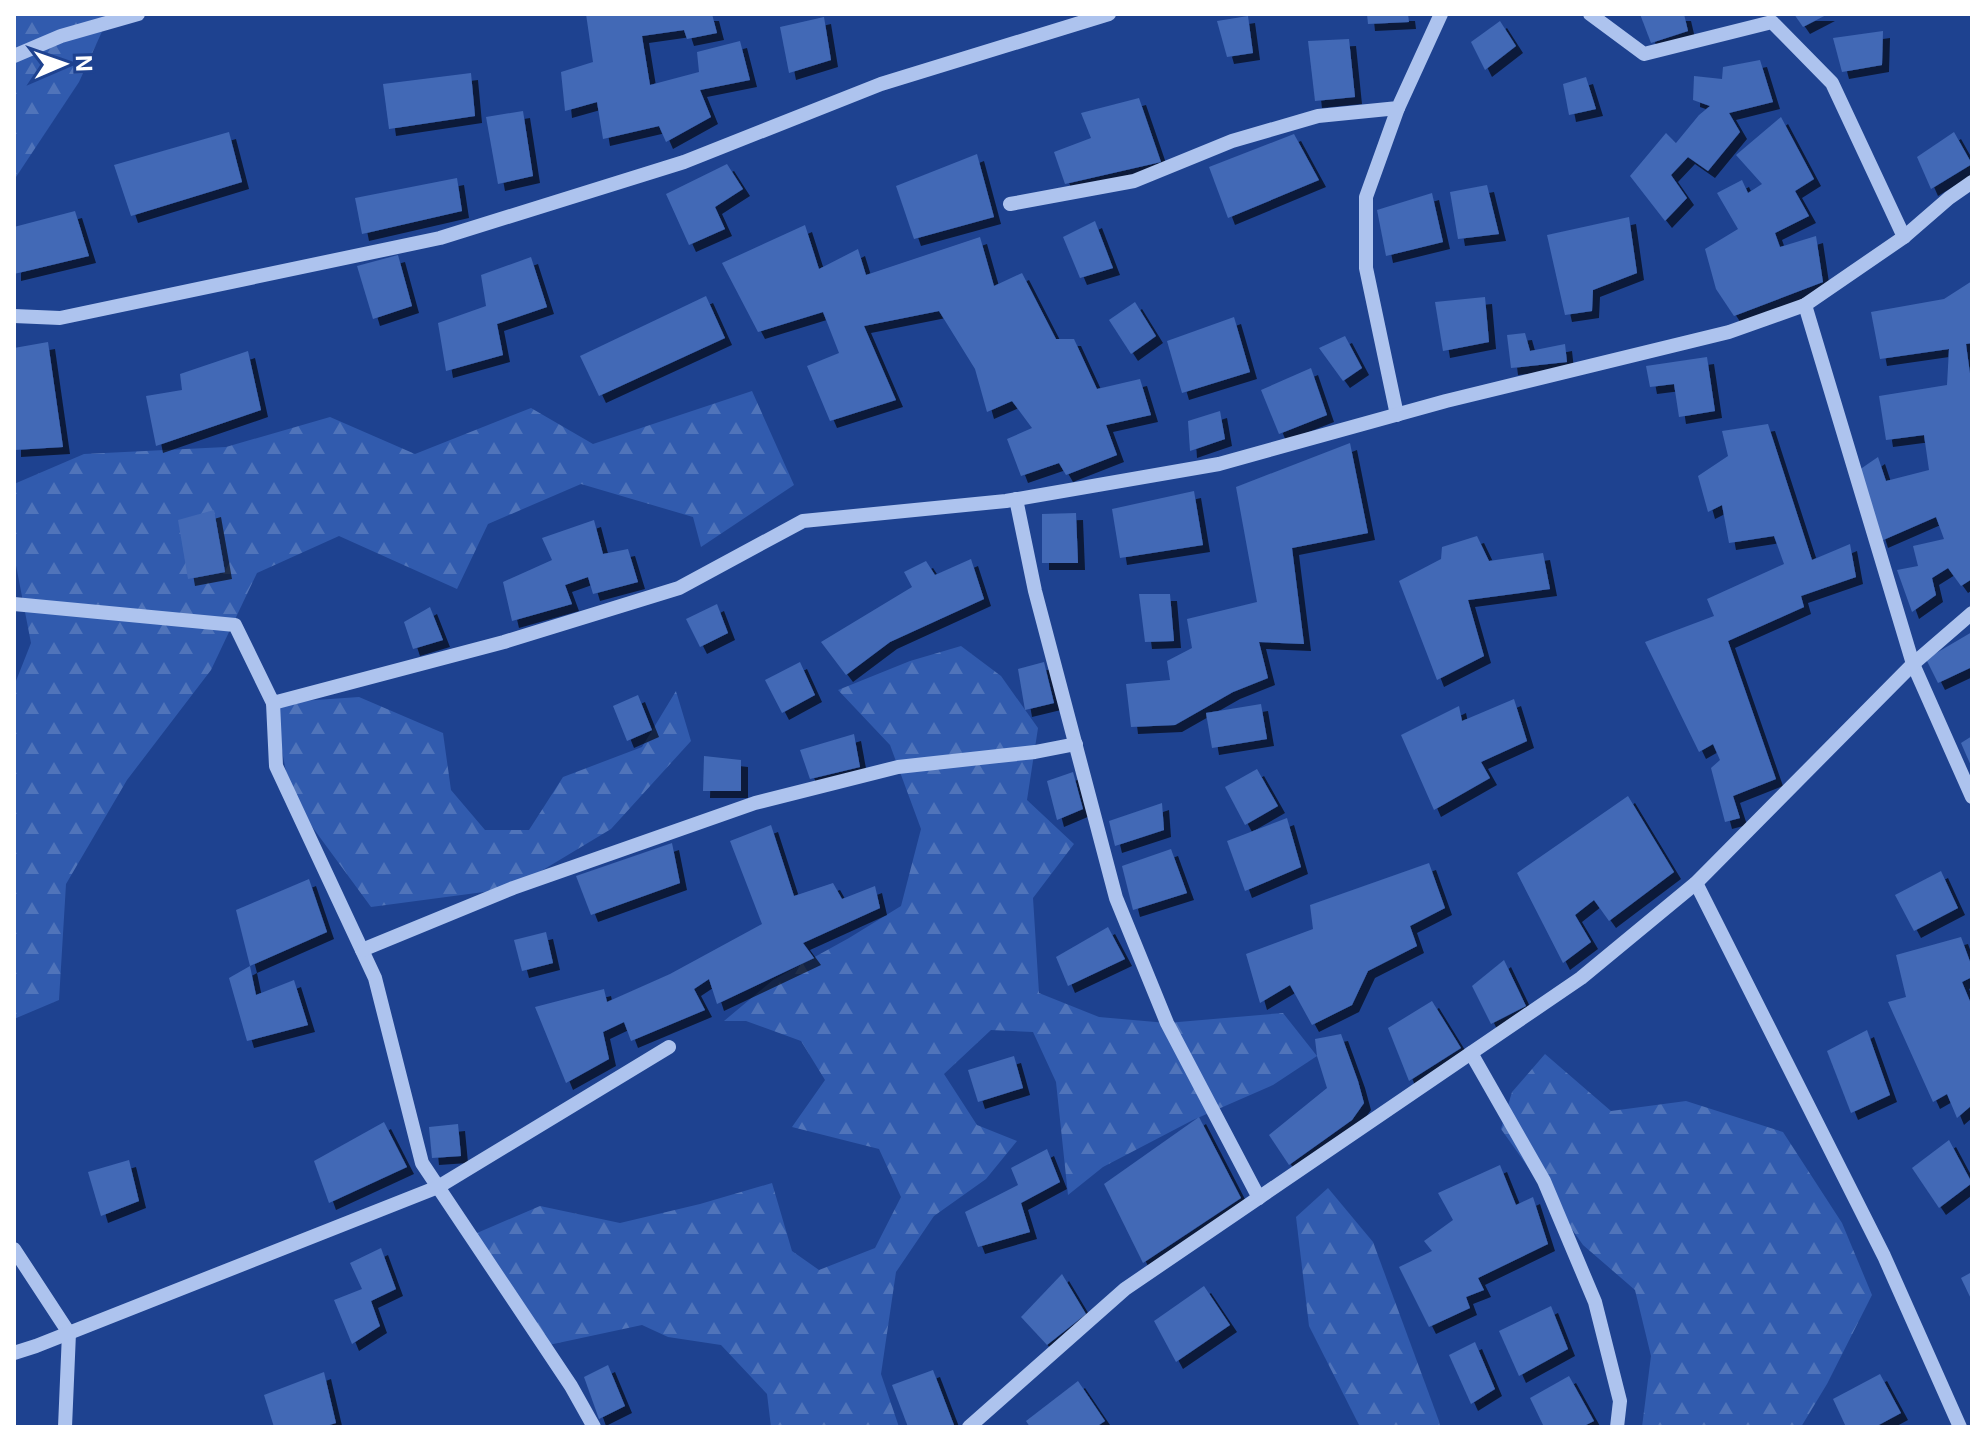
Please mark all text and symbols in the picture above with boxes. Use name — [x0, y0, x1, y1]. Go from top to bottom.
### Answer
north arrow — [24, 24, 104, 104]
text: N — [71, 54, 97, 72]

